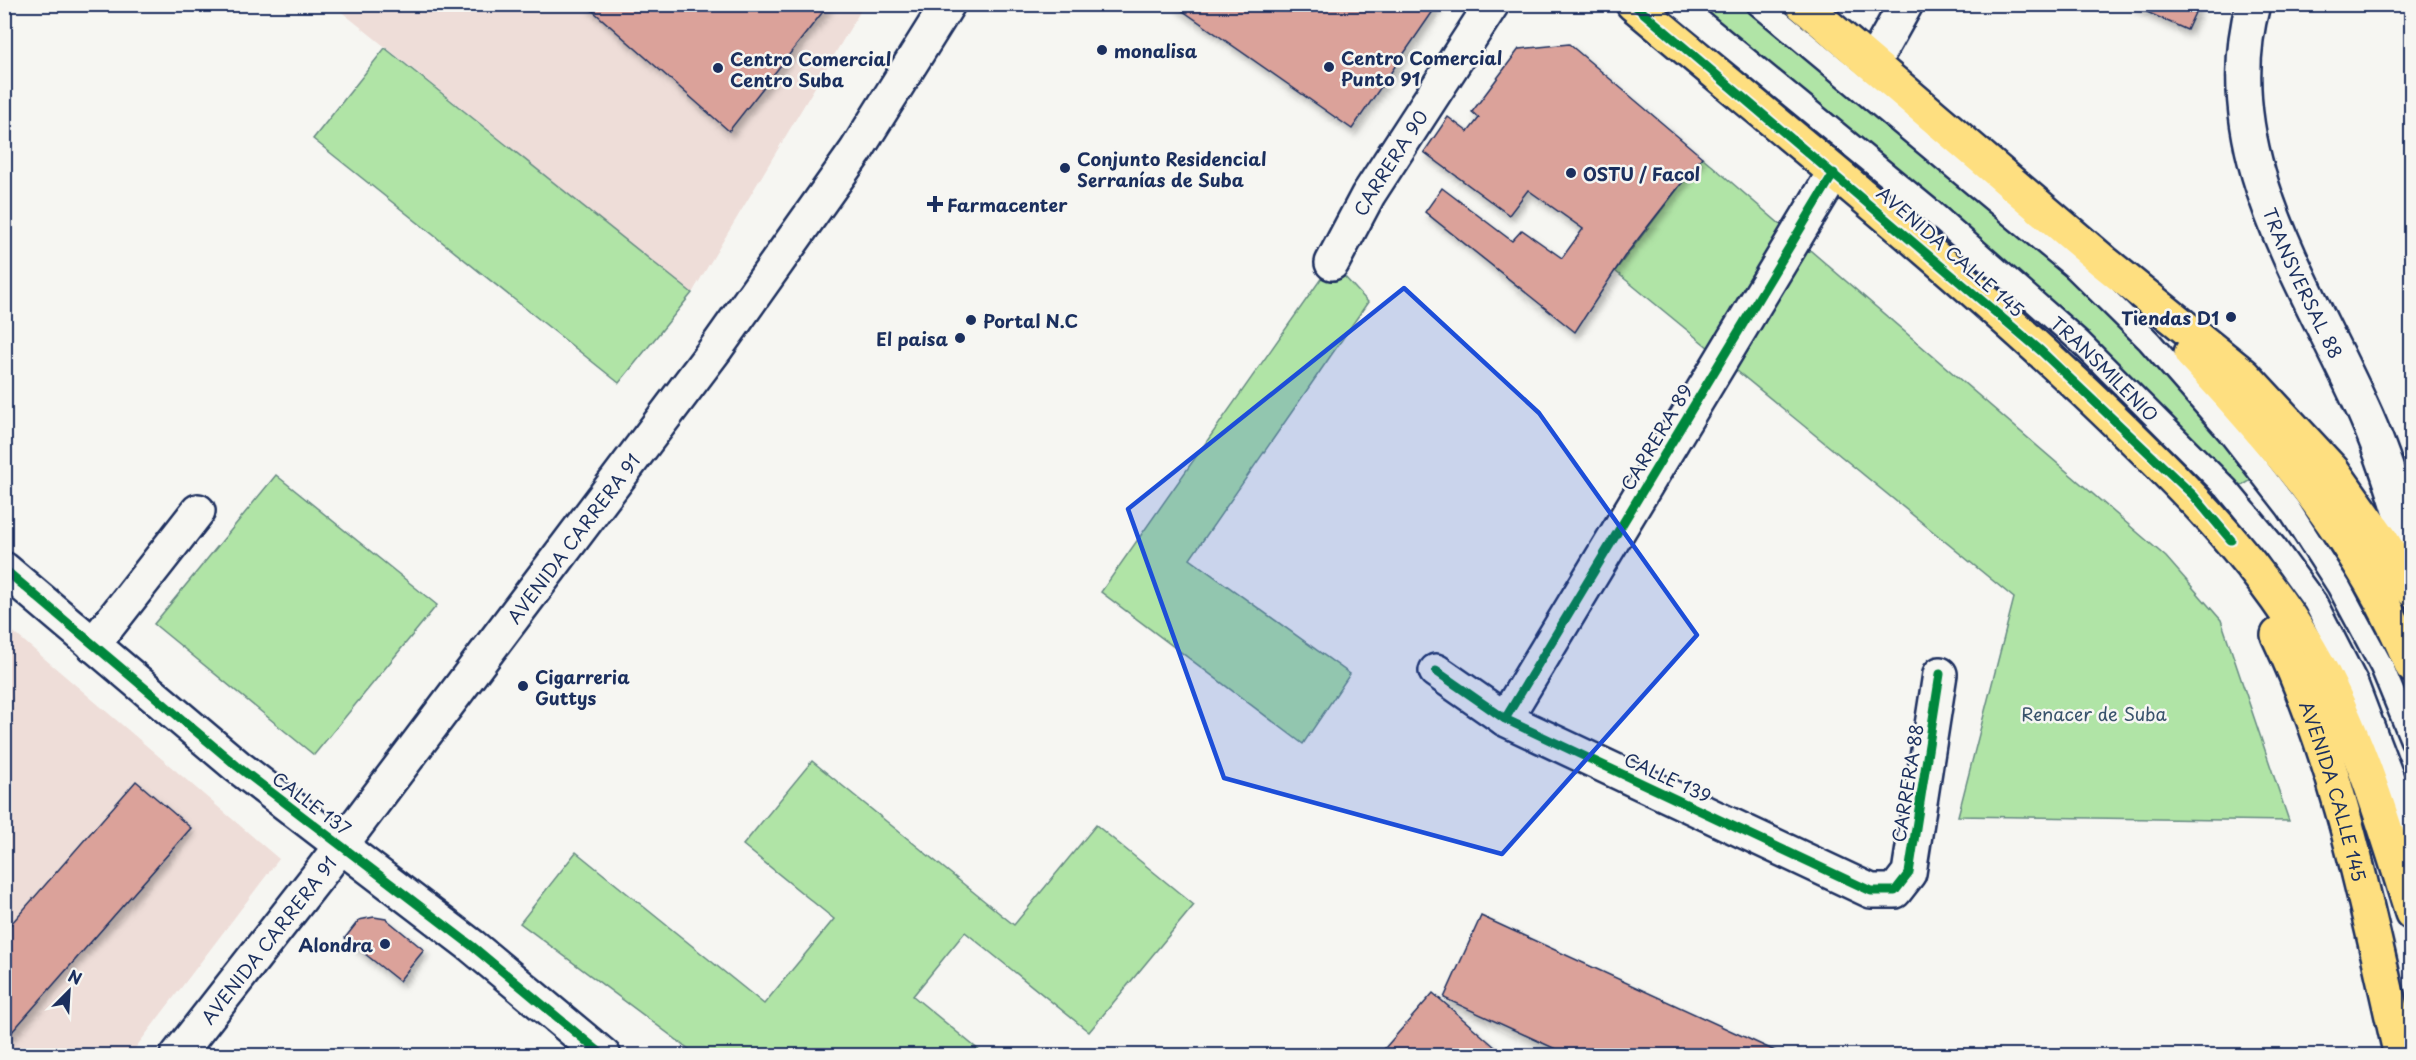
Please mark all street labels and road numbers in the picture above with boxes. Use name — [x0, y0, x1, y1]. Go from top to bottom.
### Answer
street label: CARRERA 90 — [1346, 104, 1434, 220]
street label: AVENIDA CALLE 145 — [1871, 179, 2031, 323]
street label: TRANSVERSAL 88 — [2257, 203, 2350, 363]
street label: TRANSMILENIO — [2045, 309, 2165, 427]
street label: CARRERA 89 — [1614, 379, 1698, 495]
street label: AVENIDA CARRERA 91 — [500, 447, 646, 629]
street label: AVENIDA CALLE 145 — [2294, 697, 2374, 884]
street label: CARRERA 88 — [1884, 722, 1930, 844]
street label: CALLE 139 — [1620, 745, 1716, 809]
street label: CALLE 137 — [267, 764, 357, 842]
street label: AVENIDA CARRERA 91 — [194, 850, 342, 1029]

